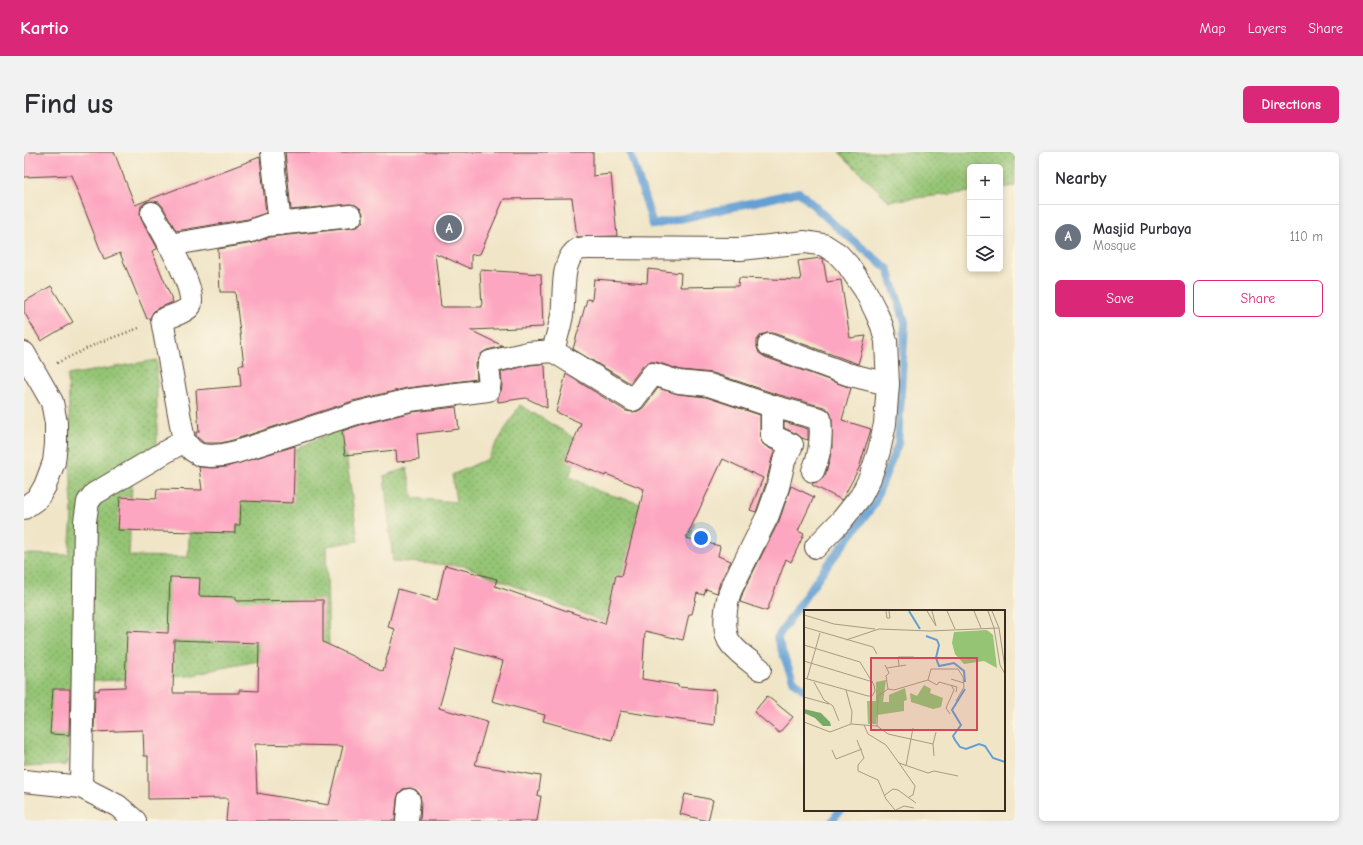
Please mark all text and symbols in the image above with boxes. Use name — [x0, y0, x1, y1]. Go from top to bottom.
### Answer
text: Kartio — [20, 17, 69, 39]
text: Map — [1199, 20, 1226, 37]
text: Layers — [1248, 20, 1286, 37]
text: Share — [1308, 20, 1343, 37]
button: Directions — [1243, 86, 1339, 123]
text: Find us — [24, 88, 113, 120]
map controls — [967, 164, 1003, 272]
button: + — [967, 164, 1003, 200]
text: Nearby — [1055, 169, 1106, 188]
button: − — [967, 200, 1003, 236]
pin: A — [436, 213, 462, 243]
text: Masjid Purbaya — [1093, 220, 1192, 238]
text: A — [1064, 229, 1072, 244]
text: 110 m — [1290, 229, 1323, 244]
button: layers — [967, 236, 1003, 272]
text: Mosque — [1093, 238, 1136, 253]
button: Save — [1055, 280, 1185, 317]
button: Share — [1193, 280, 1323, 317]
your location — [691, 528, 711, 548]
inset map — [804, 610, 1005, 811]

